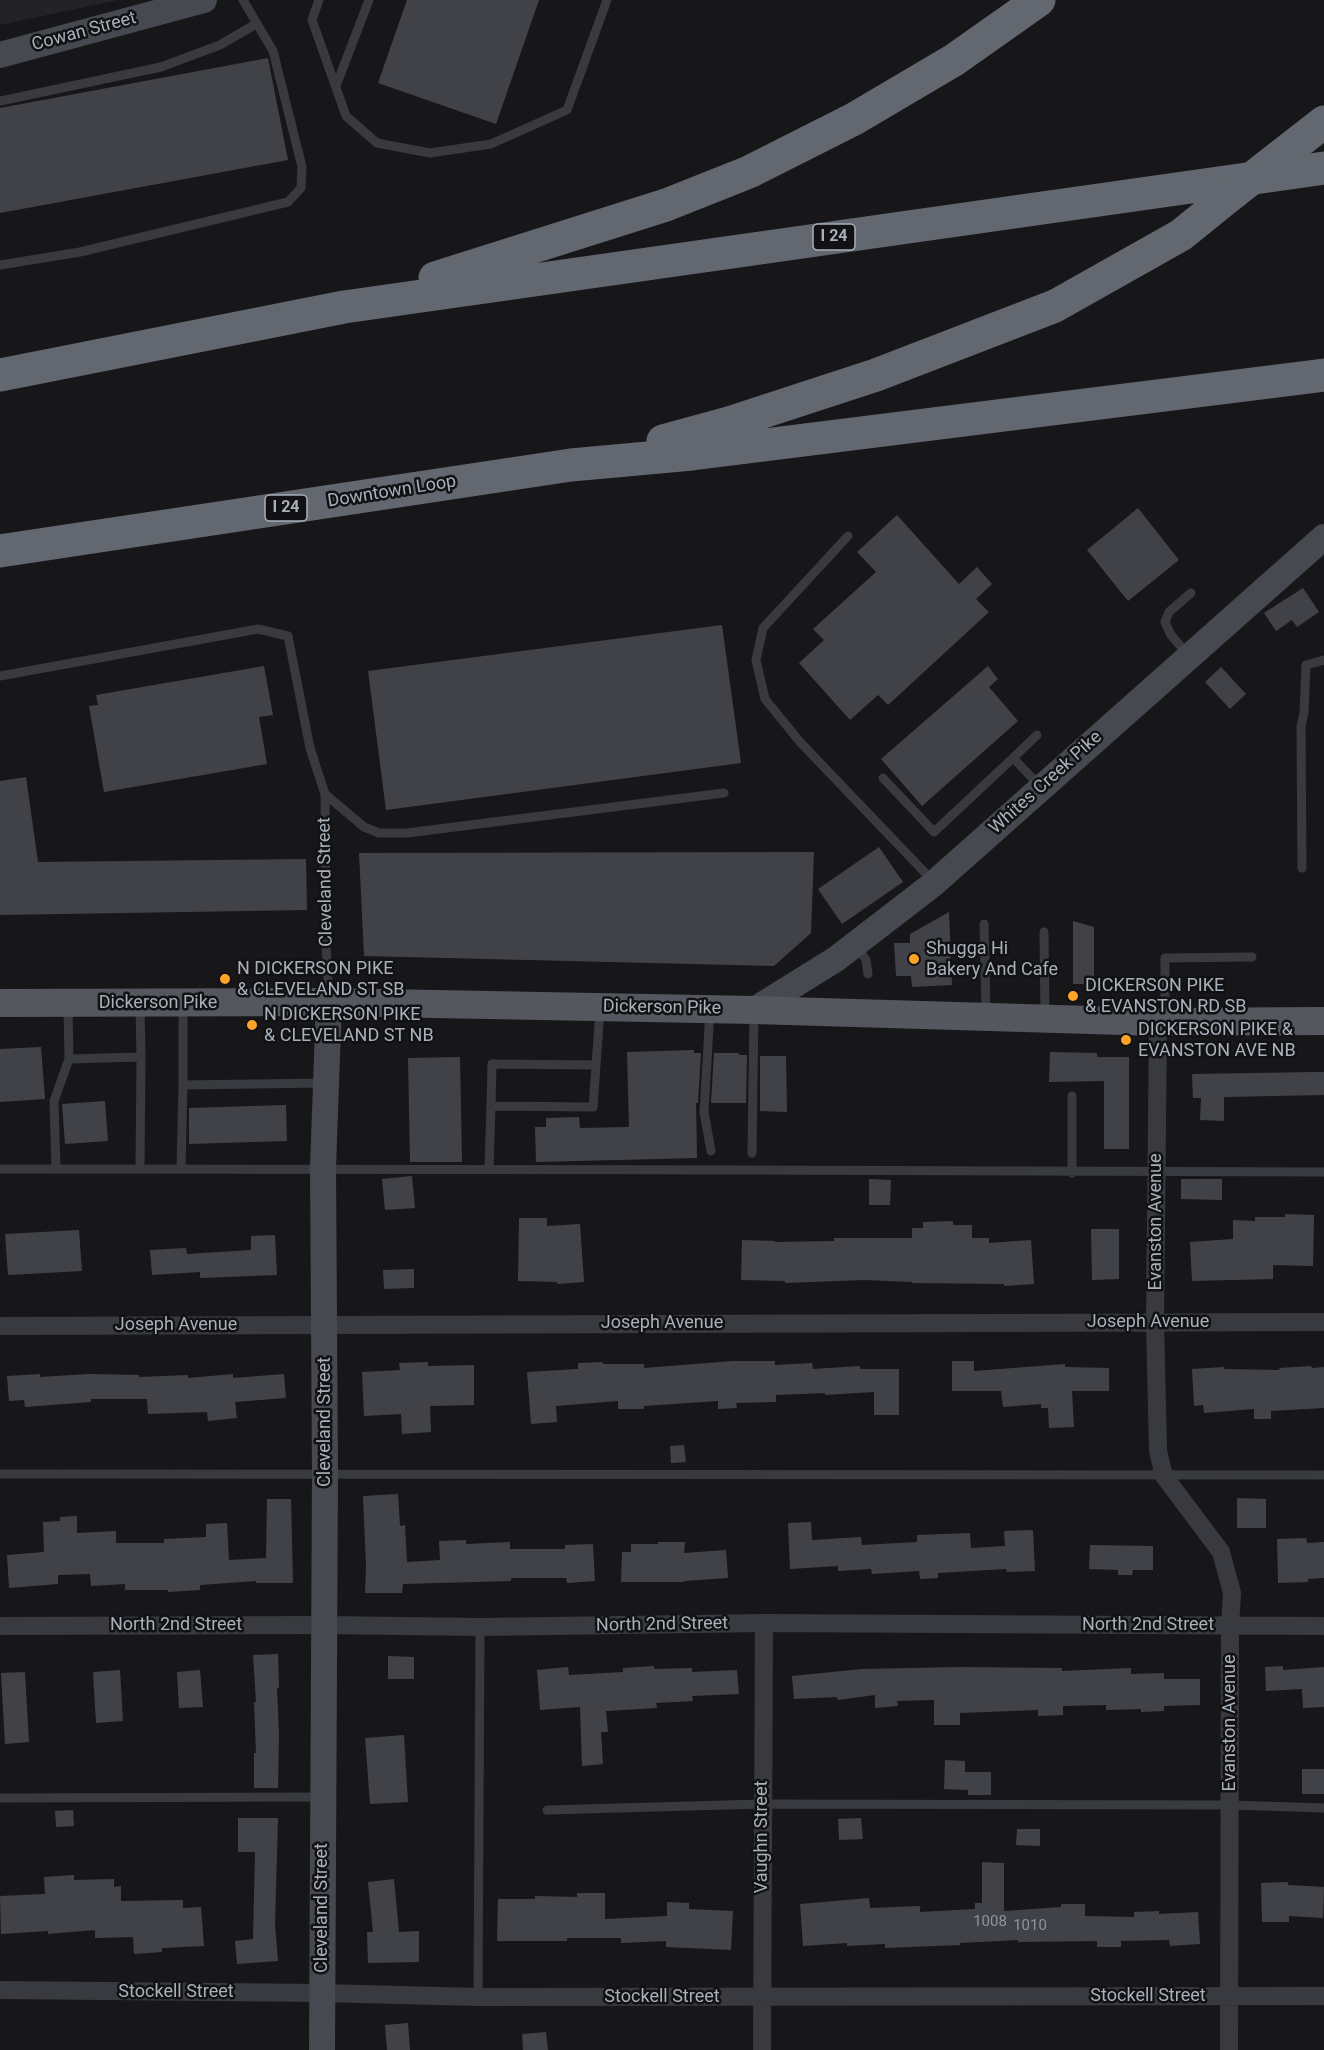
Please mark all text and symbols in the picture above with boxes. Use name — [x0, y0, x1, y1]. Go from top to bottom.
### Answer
street label: Cowan Street — [29, 8, 139, 56]
road number: I 24 — [813, 224, 855, 250]
street label: Downtown Loop — [326, 471, 458, 513]
road number: I 24 — [265, 495, 307, 521]
street label: Whites Creek Pike — [985, 727, 1107, 839]
street label: Cleveland Street — [314, 817, 338, 947]
place label: Shugga Hi Bakery And Cafe — [926, 938, 1058, 980]
marker: Shugga Hi Bakery And Cafe — [907, 952, 921, 966]
place label: N DICKERSON PIKE & CLEVELAND ST SB — [237, 958, 405, 1000]
marker: N DICKERSON PIKE & CLEVELAND ST SB — [218, 972, 232, 986]
place label: DICKERSON PIKE & EVANSTON RD SB — [1085, 975, 1246, 1018]
marker: DICKERSON PIKE & EVANSTON RD SB — [1066, 989, 1080, 1003]
street label: Dickerson Pike — [99, 992, 217, 1014]
street label: Dickerson Pike — [603, 996, 721, 1020]
place label: N DICKERSON PIKE & CLEVELAND ST NB — [264, 1004, 434, 1046]
marker: N DICKERSON PIKE & CLEVELAND ST NB — [245, 1018, 259, 1032]
place label: DICKERSON PIKE & EVANSTON AVE NB — [1138, 1019, 1296, 1062]
marker: DICKERSON PIKE & EVANSTON AVE NB — [1119, 1033, 1133, 1047]
street label: Evanston Avenue — [1145, 1154, 1167, 1290]
street label: Joseph Avenue — [1087, 1311, 1209, 1333]
street label: Joseph Avenue — [601, 1312, 723, 1334]
street label: Joseph Avenue — [115, 1314, 237, 1336]
street label: Cleveland Street — [314, 1357, 336, 1487]
street label: North 2nd Street — [596, 1613, 728, 1637]
street label: North 2nd Street — [110, 1614, 242, 1636]
street label: North 2nd Street — [1082, 1614, 1214, 1636]
street label: Evanston Avenue — [1219, 1655, 1241, 1791]
street label: Vaughn Street — [751, 1781, 773, 1893]
street label: Cleveland Street — [311, 1843, 333, 1973]
house number: 1008 — [973, 1913, 1007, 1931]
house number: 1010 — [1013, 1917, 1047, 1935]
street label: Stockell Street — [118, 1981, 234, 2003]
street label: Stockell Street — [1090, 1985, 1206, 2007]
street label: Stockell Street — [604, 1986, 720, 2008]

